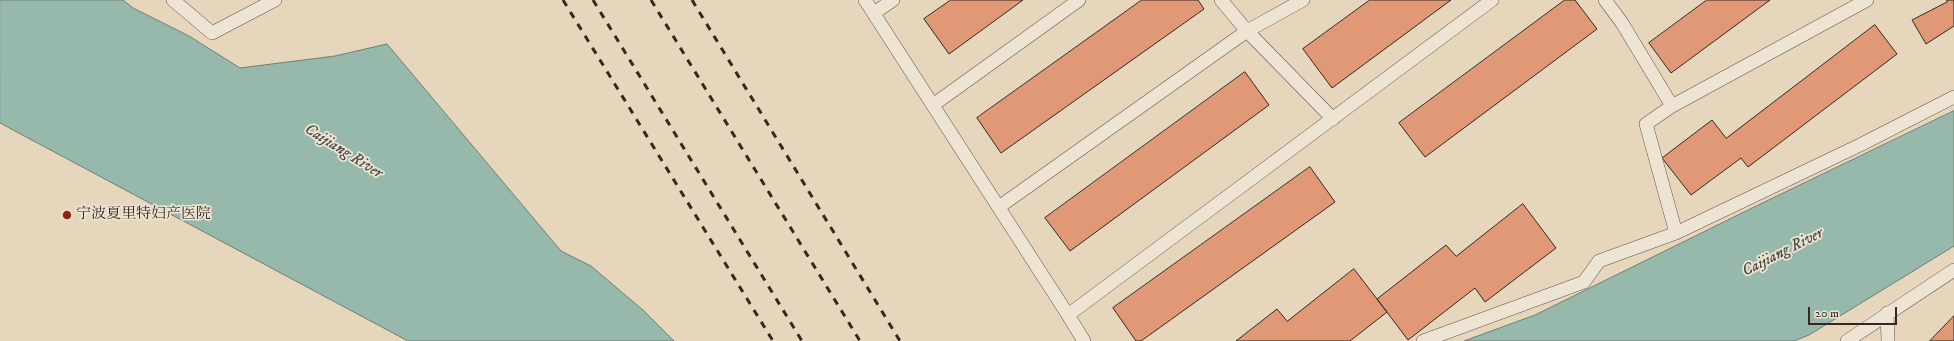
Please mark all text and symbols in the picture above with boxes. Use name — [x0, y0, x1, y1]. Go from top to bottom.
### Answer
water label: Caijiang River — [300, 120, 386, 184]
place label: 宁波夏里特妇产医院 — [76, 206, 211, 224]
marker: 宁波夏里特妇产医院 — [61, 209, 73, 221]
water label: Caijiang River — [1739, 224, 1827, 282]
scale bar — [1810, 299, 1899, 325]
text: 20 m — [1815, 306, 1839, 321]

